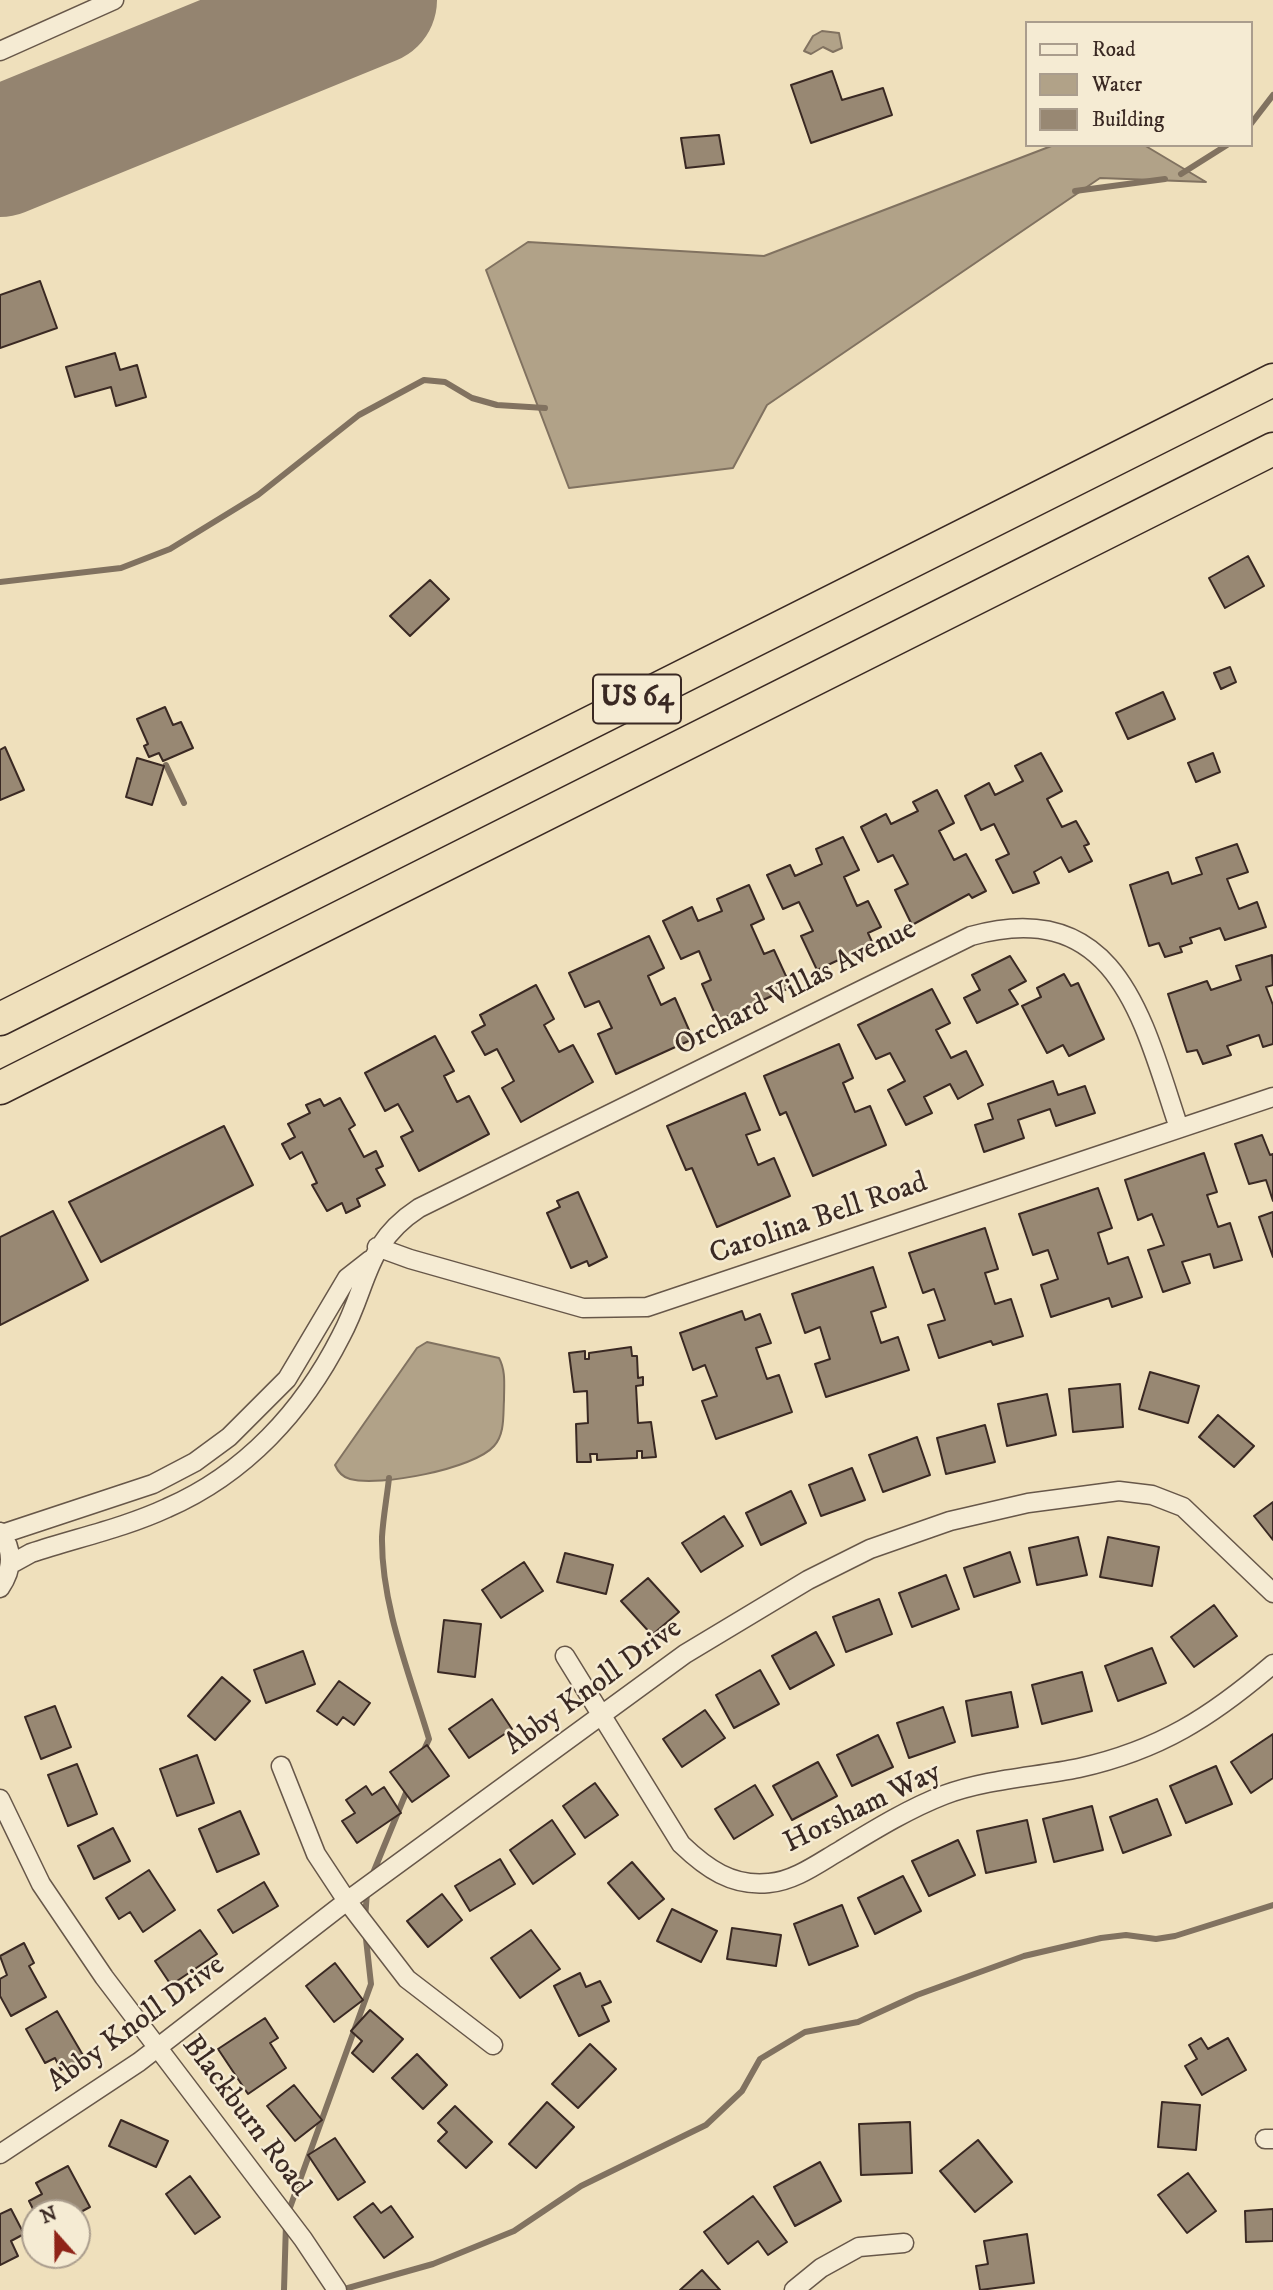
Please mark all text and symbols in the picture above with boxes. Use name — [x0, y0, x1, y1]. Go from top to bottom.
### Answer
legend — [1024, 21, 1252, 147]
text: Road — [1092, 37, 1136, 63]
text: Water — [1092, 72, 1142, 98]
text: Building — [1092, 107, 1164, 133]
road number: US 64 — [593, 674, 681, 724]
street label: Orchard Villas Avenue — [669, 912, 923, 1066]
street label: Carolina Bell Road — [705, 1166, 933, 1274]
street label: Abby Knoll Drive — [498, 1612, 690, 1764]
street label: Horsham Way — [779, 1755, 947, 1863]
street label: Abby Knoll Drive — [41, 1949, 233, 2101]
street label: Blackburn Road — [173, 2029, 317, 2205]
north arrow — [21, 2199, 91, 2269]
text: N — [38, 2202, 60, 2229]

